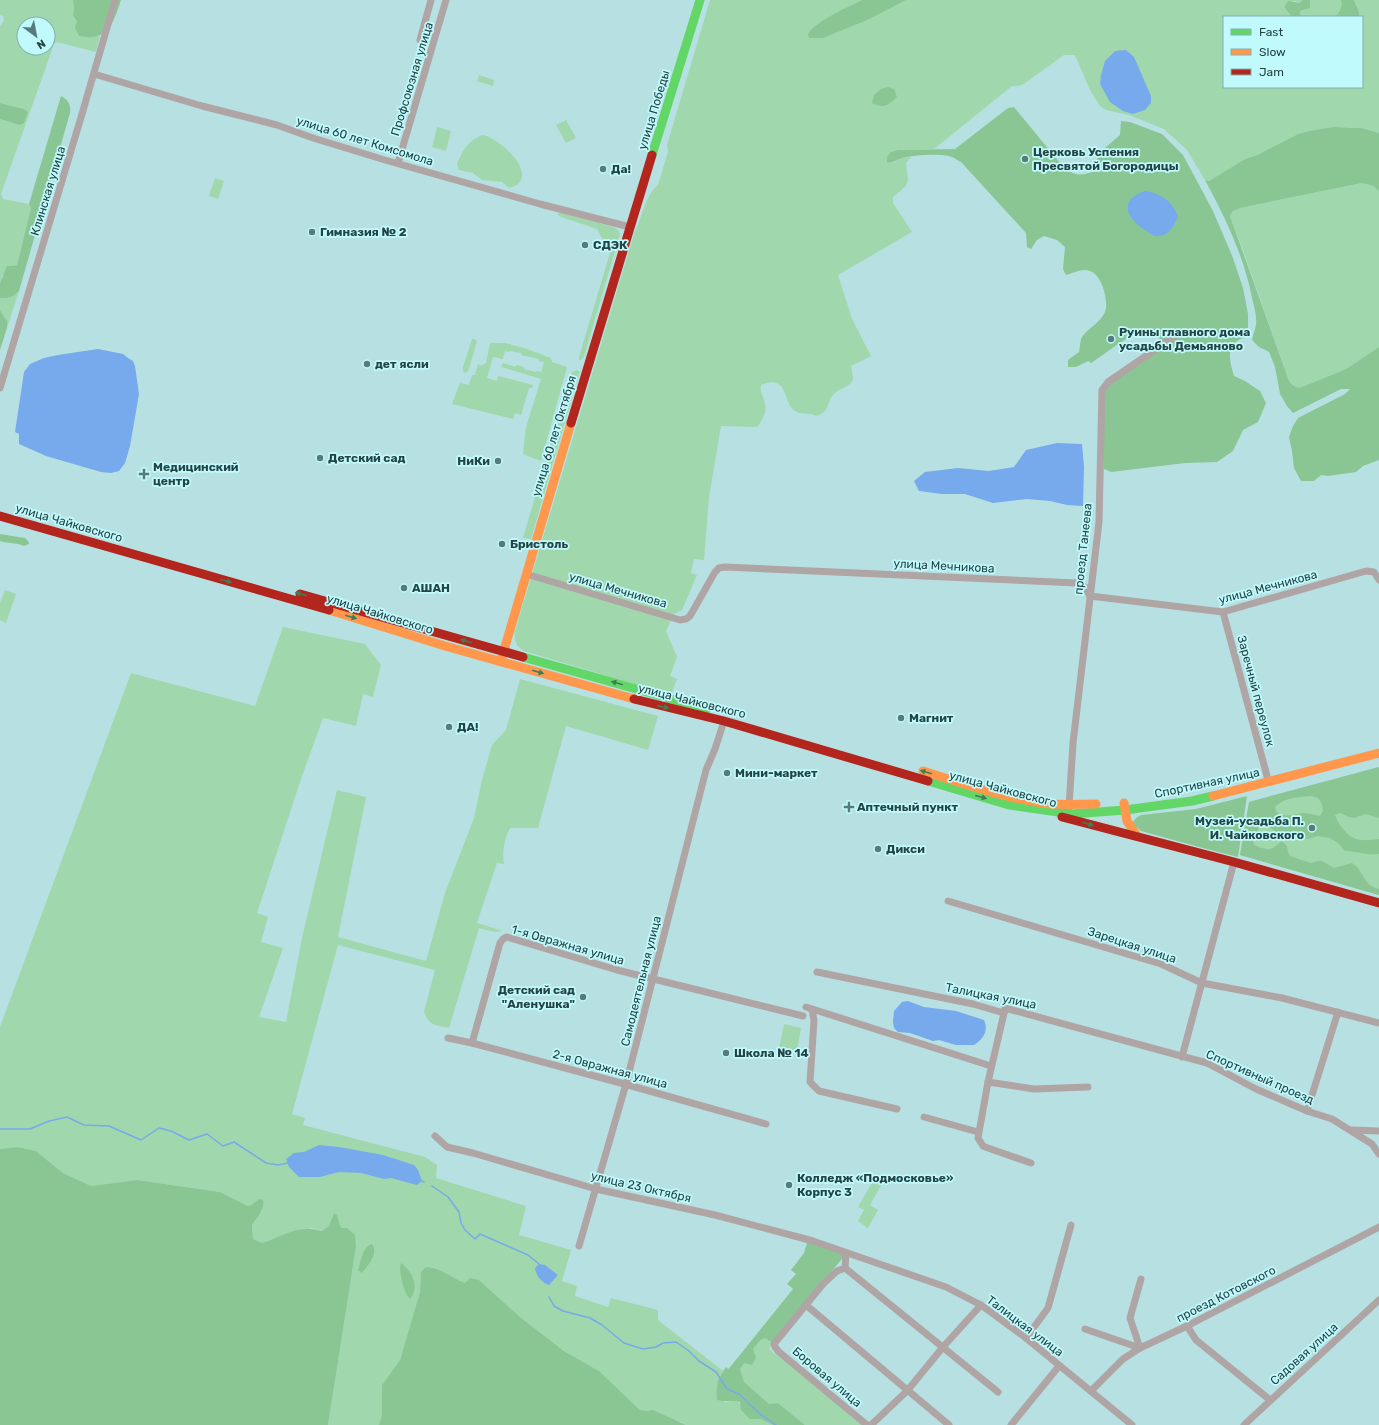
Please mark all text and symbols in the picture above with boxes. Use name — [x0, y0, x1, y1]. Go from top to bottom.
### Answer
north arrow — [16, 16, 56, 56]
legend — [1223, 16, 1363, 88]
street label: Профсоюзная улица — [388, 20, 436, 138]
text: Fast — [1259, 25, 1283, 39]
text: N — [34, 36, 48, 52]
text: Slow — [1259, 45, 1286, 59]
text: Jam — [1259, 65, 1284, 79]
street label: улица Победы — [635, 69, 673, 151]
street label: улица 60 лет Комсомола — [295, 113, 435, 169]
street label: Клинская улица — [28, 145, 68, 237]
place label: Церковь Успения Пресвятой Богородицы — [1033, 145, 1179, 173]
marker: Церковь Успения Пресвятой Богородицы — [1020, 154, 1030, 164]
place label: Да! — [611, 162, 631, 176]
marker: Да! — [598, 164, 608, 174]
place label: Гимназия № 2 — [320, 225, 407, 239]
marker: Гимназия № 2 — [307, 227, 317, 237]
place label: СДЭК — [593, 238, 628, 252]
marker: СДЭК — [580, 240, 590, 250]
place label: Руины главного дома усадьбы Демьяново — [1119, 325, 1250, 353]
marker: Руины главного дома усадьбы Демьяново — [1106, 334, 1116, 344]
place label: дет ясли — [375, 357, 429, 371]
marker: дет ясли — [362, 359, 372, 369]
street label: улица 60 лет Октября — [529, 374, 579, 498]
place label: Детский сад — [328, 451, 405, 465]
marker: Детский сад — [315, 453, 325, 463]
place label: НиКи — [457, 454, 490, 468]
marker: НиКи — [493, 456, 503, 466]
place label: Медицинский центр — [153, 460, 239, 488]
marker: Медицинский центр — [138, 468, 150, 480]
street label: улица Чайковского — [14, 501, 124, 545]
street label: проезд Танеева — [1071, 503, 1095, 595]
place label: Бристоль — [510, 537, 569, 551]
marker: Бристоль — [497, 539, 507, 549]
street label: улица Мечникова — [893, 556, 995, 576]
street label: улица Мечникова — [1217, 567, 1319, 607]
street label: улица Мечникова — [567, 569, 669, 611]
one-way arrow — [220, 578, 232, 584]
place label: AШАН — [412, 581, 450, 595]
marker: AШАН — [399, 583, 409, 593]
one-way arrow — [294, 591, 306, 597]
street label: улица Чайковского — [325, 591, 435, 637]
one-way arrow — [345, 614, 357, 620]
street label: Заречный переулок — [1234, 634, 1278, 749]
one-way arrow — [460, 638, 472, 644]
one-way arrow — [532, 669, 544, 675]
one-way arrow — [611, 680, 624, 686]
street label: улица Чайковского — [637, 681, 747, 721]
one-way arrow — [657, 704, 670, 710]
place label: Магнит — [909, 711, 954, 725]
marker: Магнит — [896, 713, 906, 723]
place label: ДА! — [457, 720, 478, 734]
marker: ДА! — [444, 722, 454, 732]
street label: Спортивная улица — [1153, 765, 1261, 801]
place label: Мини-маркет — [735, 766, 818, 780]
marker: Мини-маркет — [722, 768, 732, 778]
street label: улица Чайковского — [948, 768, 1058, 810]
one-way arrow — [919, 769, 931, 775]
one-way arrow — [975, 794, 987, 800]
place label: Аптечный пункт — [857, 800, 958, 814]
marker: Аптечный пункт — [844, 802, 854, 812]
place label: Музей-усадьба П. И. Чайковского — [1195, 814, 1304, 842]
one-way arrow — [1082, 822, 1095, 828]
marker: Музей-усадьба П. И. Чайковского — [1307, 823, 1317, 833]
place label: Дикси — [886, 842, 925, 856]
marker: Дикси — [873, 844, 883, 854]
street label: Самодеятельная улица — [618, 914, 664, 1048]
street label: 1-я Овражная улица — [510, 922, 626, 968]
street label: Зарецкая улица — [1086, 924, 1178, 966]
street label: Талицкая улица — [944, 980, 1038, 1012]
place label: Детский сад "Аленушка" — [498, 983, 575, 1011]
marker: Детский сад "Аленушка" — [578, 992, 588, 1002]
place label: Школа № 14 — [734, 1046, 809, 1060]
street label: 2-я Овражная улица — [551, 1047, 669, 1091]
street label: Спортивный проезд — [1204, 1047, 1316, 1107]
marker: Школа № 14 — [721, 1048, 731, 1058]
street label: улица 23 Октября — [589, 1169, 693, 1205]
place label: Колледж «Подмосковье» Корпус 3 — [797, 1171, 954, 1199]
marker: Колледж «Подмосковье» Корпус 3 — [784, 1180, 794, 1190]
street label: проезд Котовского — [1174, 1263, 1278, 1325]
street label: Талицкая улица — [984, 1293, 1066, 1359]
street label: Садовая улица — [1267, 1320, 1341, 1388]
street label: Боровая улица — [790, 1344, 864, 1410]

